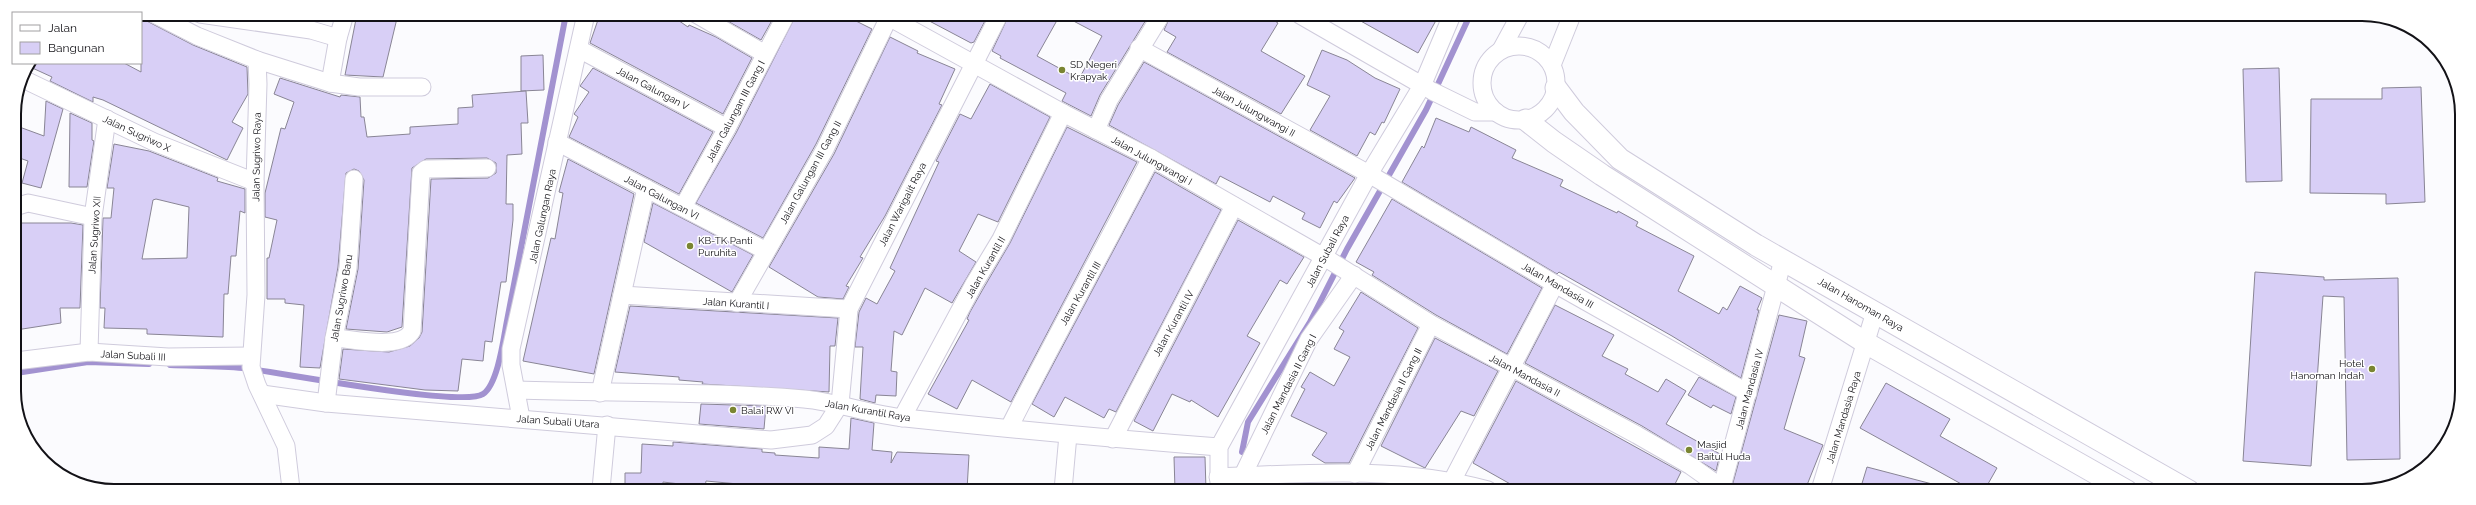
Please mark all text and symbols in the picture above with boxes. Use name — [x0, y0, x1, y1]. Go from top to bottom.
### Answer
legend — [12, 12, 142, 64]
text: Jalan — [48, 21, 77, 35]
text: Bangunan — [48, 41, 105, 55]
street label: Jalan Galungan III Gang I — [704, 59, 767, 164]
place label: SD Negeri Krapyak — [1070, 59, 1117, 82]
street label: Jalan Galungan V — [615, 65, 691, 112]
marker: SD Negeri Krapyak — [1057, 65, 1067, 75]
street label: Jalan Julungwangi II — [1210, 84, 1297, 139]
street label: Jalan Sugriwo Raya — [250, 112, 263, 202]
street label: Jalan Sugriwo X — [101, 113, 173, 154]
street label: Jalan Galungan III Gang II — [778, 119, 843, 226]
street label: Jalan Julungwangi I — [1110, 134, 1194, 187]
street label: Jalan Warigalit Raya — [877, 161, 928, 248]
street label: Jalan Galungan Raya — [527, 168, 558, 264]
street label: Jalan Galungan VI — [623, 173, 701, 222]
street label: Jalan Sugriwo XII — [86, 196, 103, 274]
street label: Jalan Subali Raya — [1304, 213, 1351, 289]
place label: KB-TK Panti Puruhita — [698, 235, 753, 258]
street label: Jalan Kurantil II — [963, 235, 1007, 300]
marker: KB-TK Panti Puruhita — [685, 241, 695, 251]
street label: Jalan Sugriwo Baru — [328, 253, 355, 343]
street label: Jalan Kurantil III — [1058, 260, 1103, 327]
street label: Jalan Mandasia III — [1520, 260, 1596, 310]
street label: Jalan Hanoman Raya — [1816, 275, 1905, 333]
street label: Jalan Kurantil IV — [1151, 288, 1196, 358]
street label: Jalan Kurantil I — [702, 296, 770, 311]
street label: Jalan Mandasia II Gang I — [1258, 332, 1318, 436]
street label: Jalan Mandasia II Gang II — [1363, 346, 1424, 452]
street label: Jalan Subali III — [100, 348, 166, 363]
street label: Jalan Mandasia IV — [1733, 348, 1766, 430]
street label: Jalan Mandasia II — [1488, 352, 1562, 399]
place label: Hotel Hanoman Indah — [2291, 358, 2364, 381]
marker: Hotel Hanoman Indah — [2367, 364, 2377, 374]
street label: Jalan Mandasia Raya — [1824, 370, 1863, 465]
street label: Jalan Kurantil Raya — [824, 398, 912, 423]
marker: Balai RW VI — [728, 405, 738, 415]
place label: Balai RW VI — [741, 405, 794, 416]
street label: Jalan Subali Utara — [516, 413, 600, 430]
place label: Masjid Baitul Huda — [1697, 439, 1751, 462]
marker: Masjid Baitul Huda — [1684, 445, 1694, 455]

